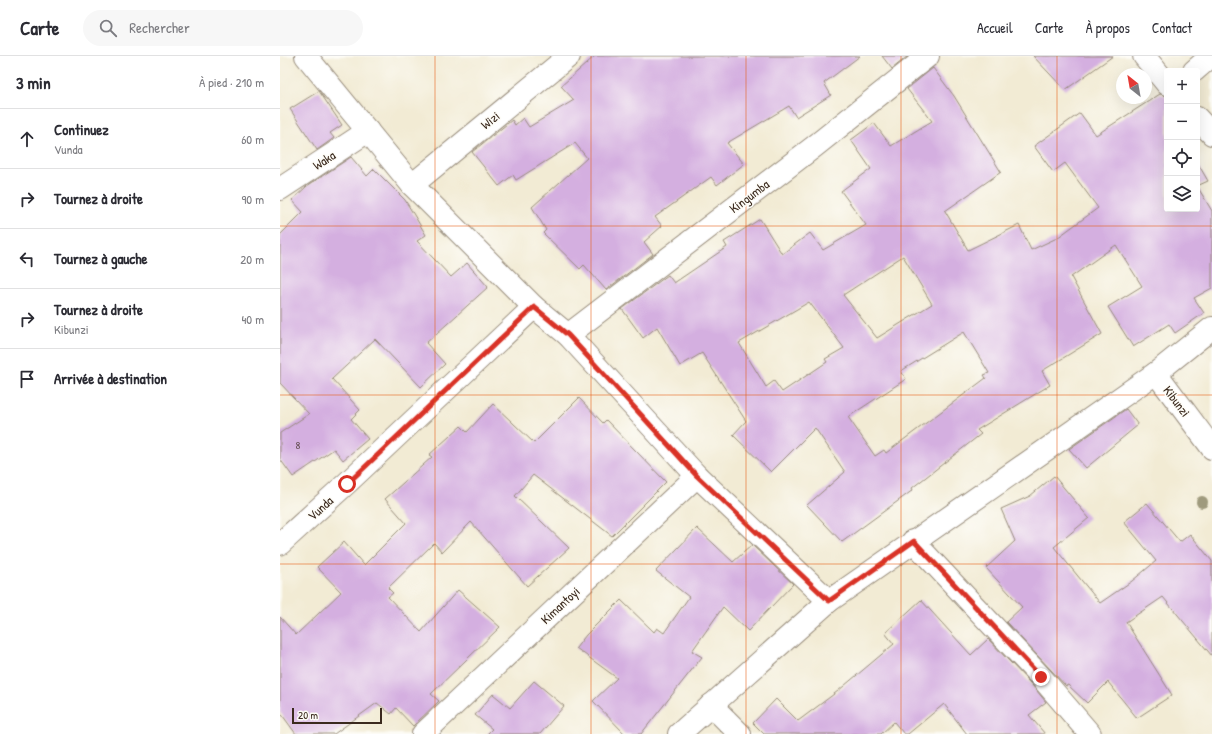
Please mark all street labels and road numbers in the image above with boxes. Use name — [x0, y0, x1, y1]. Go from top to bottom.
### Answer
street label: Wizi — [477, 107, 503, 133]
street label: Waka — [309, 146, 339, 174]
street label: Kingumba — [725, 175, 773, 217]
street label: Kibunzi — [1159, 382, 1195, 420]
street label: Vunda — [303, 492, 337, 524]
street label: Kimantoyi — [536, 582, 584, 628]

